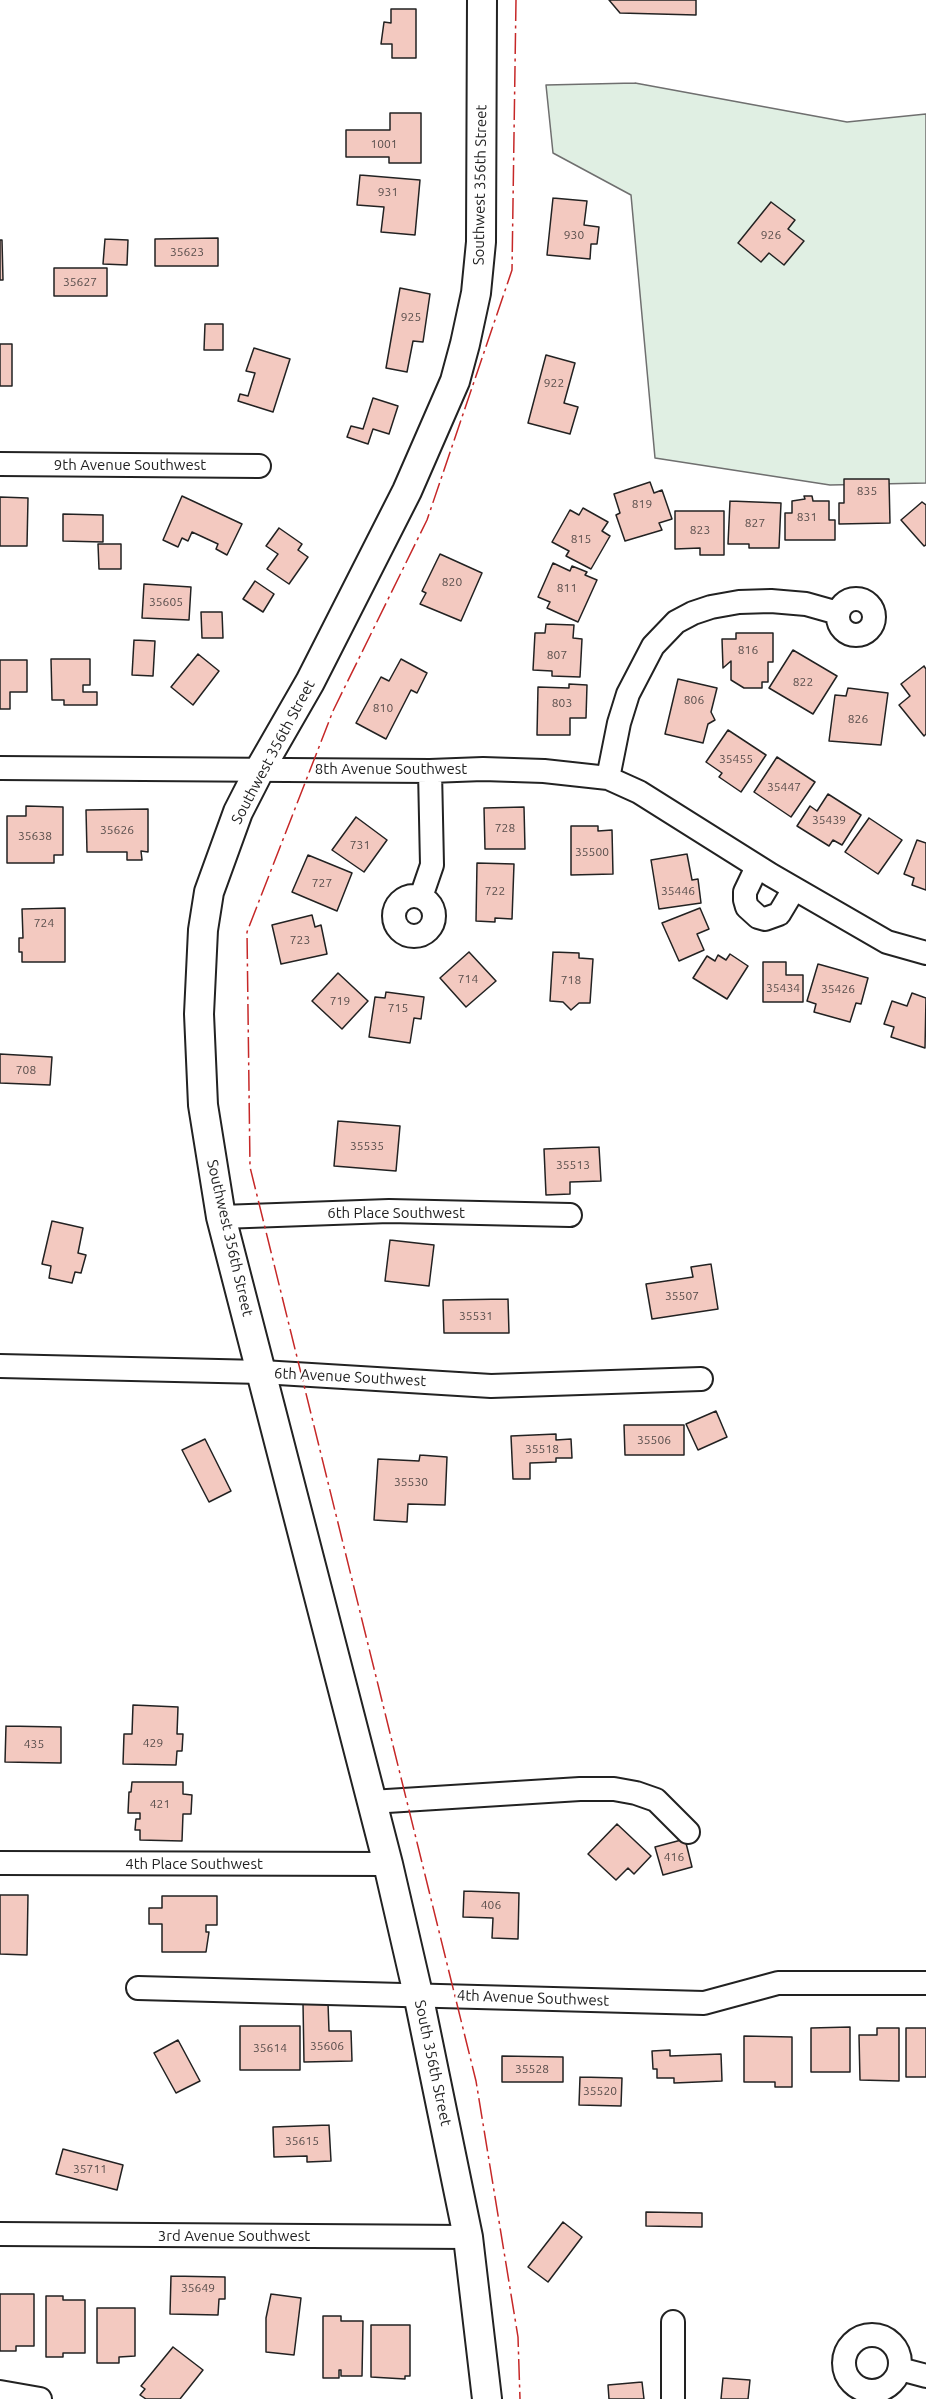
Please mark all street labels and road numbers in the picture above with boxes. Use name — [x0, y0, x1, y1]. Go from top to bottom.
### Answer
street label: Southwest 356th Street — [470, 105, 490, 265]
street label: 9th Avenue Southwest — [54, 456, 206, 474]
street label: Southwest 356th Street — [227, 677, 319, 827]
street label: 8th Avenue Southwest — [315, 760, 467, 778]
street label: Southwest 356th Street — [203, 1158, 257, 1318]
street label: 6th Place Southwest — [327, 1204, 465, 1222]
street label: 6th Avenue Southwest — [273, 1364, 427, 1390]
street label: 4th Place Southwest — [125, 1855, 263, 1873]
street label: 4th Avenue Southwest — [457, 1986, 609, 2010]
street label: South 356th Street — [411, 1998, 455, 2128]
street label: 3rd Avenue Southwest — [158, 2227, 310, 2245]

